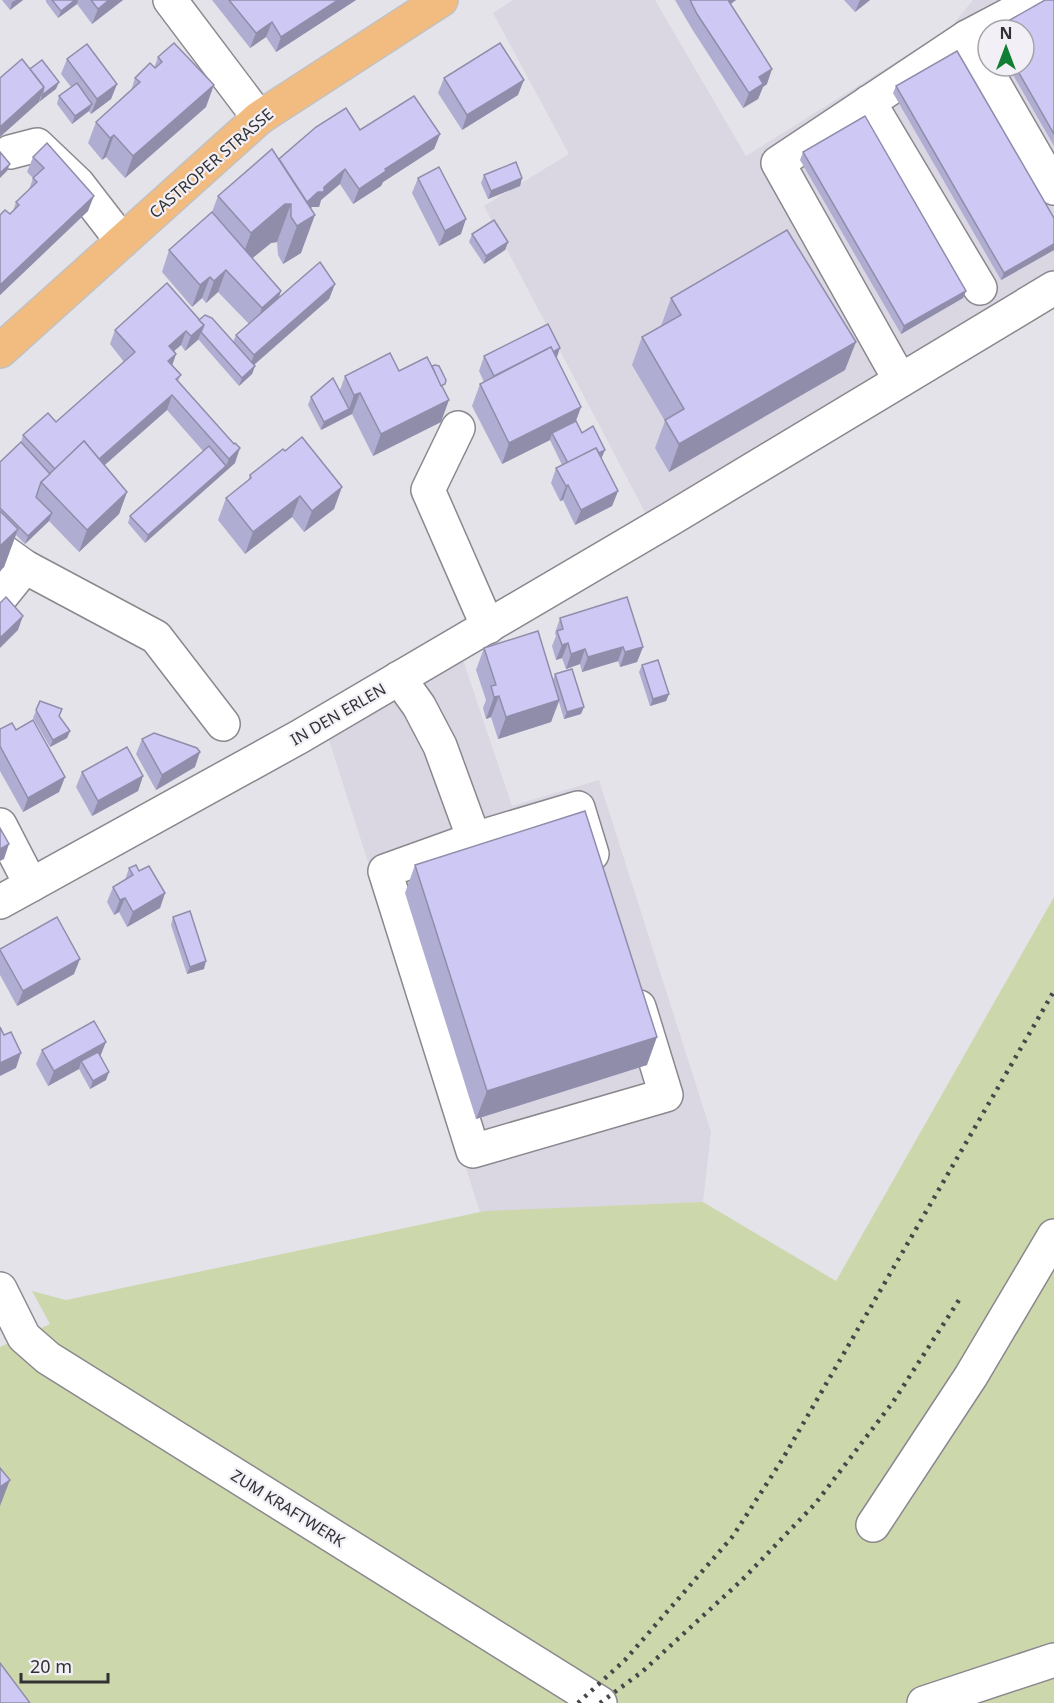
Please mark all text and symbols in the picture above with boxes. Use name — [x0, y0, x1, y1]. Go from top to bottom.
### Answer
north arrow — [976, 18, 1036, 78]
text: N — [999, 22, 1013, 44]
street label: CASTROPER STRASSE — [144, 103, 278, 223]
street label: IN DEN ERLEN — [286, 678, 390, 750]
street label: ZUM KRAFTWERK — [227, 1464, 349, 1552]
scale bar — [21, 1646, 108, 1684]
text: 20 m — [30, 1654, 72, 1678]

